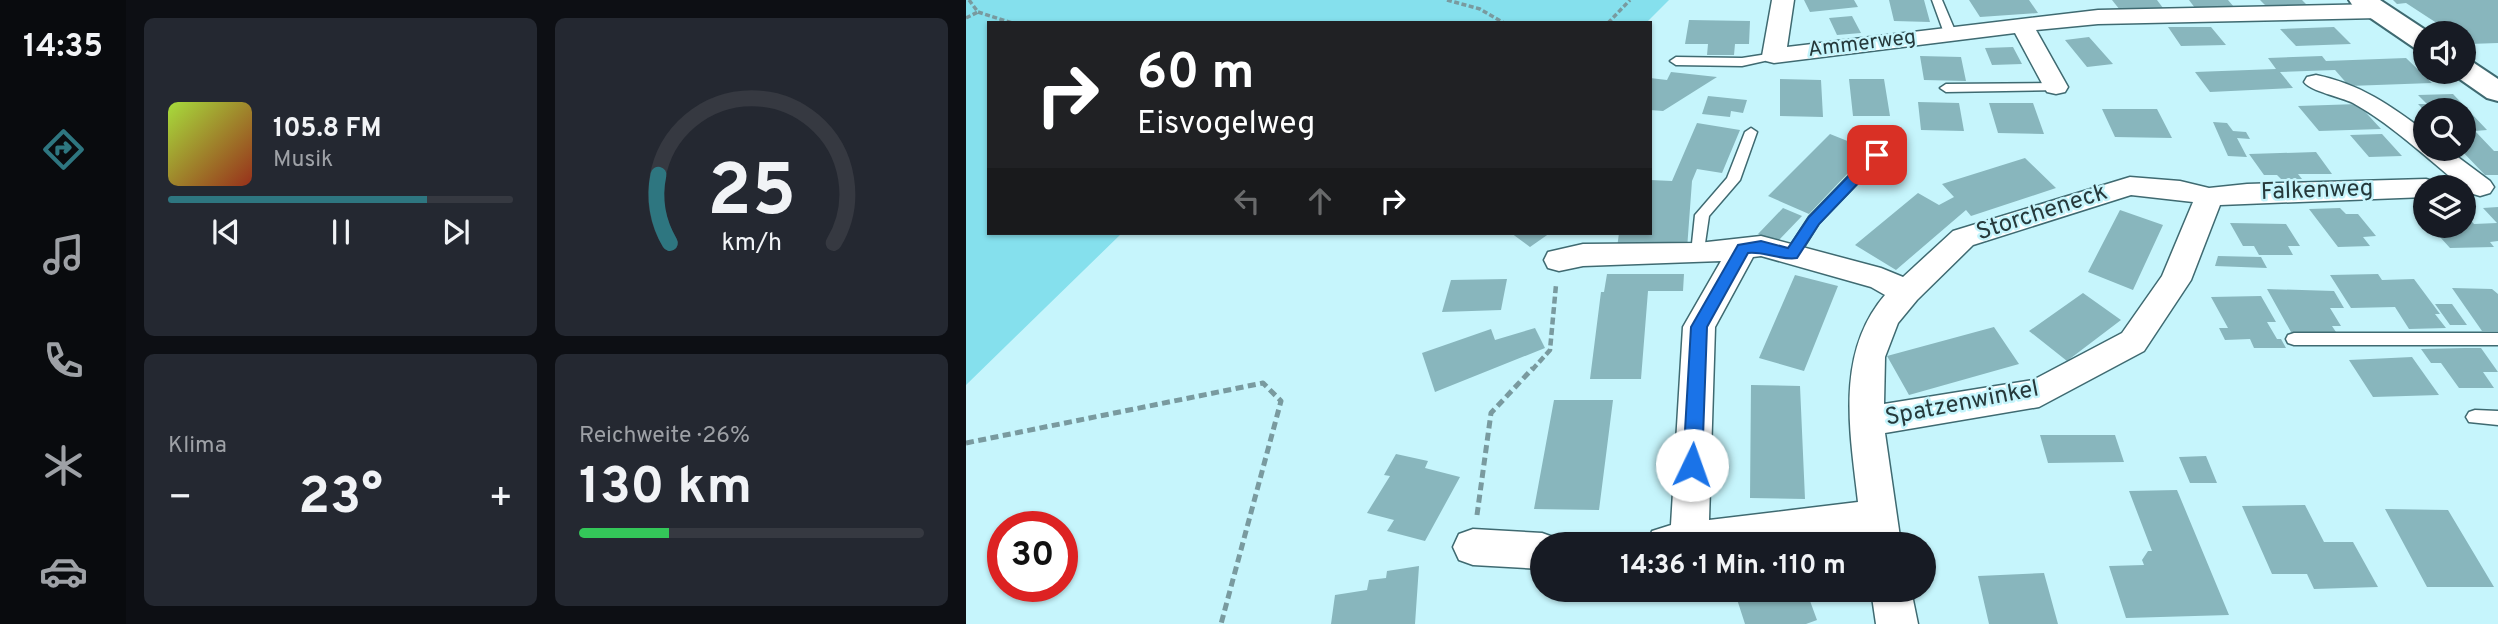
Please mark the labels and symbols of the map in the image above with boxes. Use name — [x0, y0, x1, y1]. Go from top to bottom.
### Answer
street label: Ammerweg — [1807, 24, 1917, 64]
pin — [1847, 125, 1907, 185]
street label: Falkenweg — [2260, 174, 2374, 208]
street label: Storcheneck — [1973, 178, 2111, 248]
street label: Spatzenwinkel — [1883, 374, 2041, 434]
position arrow — [1655, 428, 1729, 502]
speed limit sign: 30 — [987, 511, 1078, 602]

